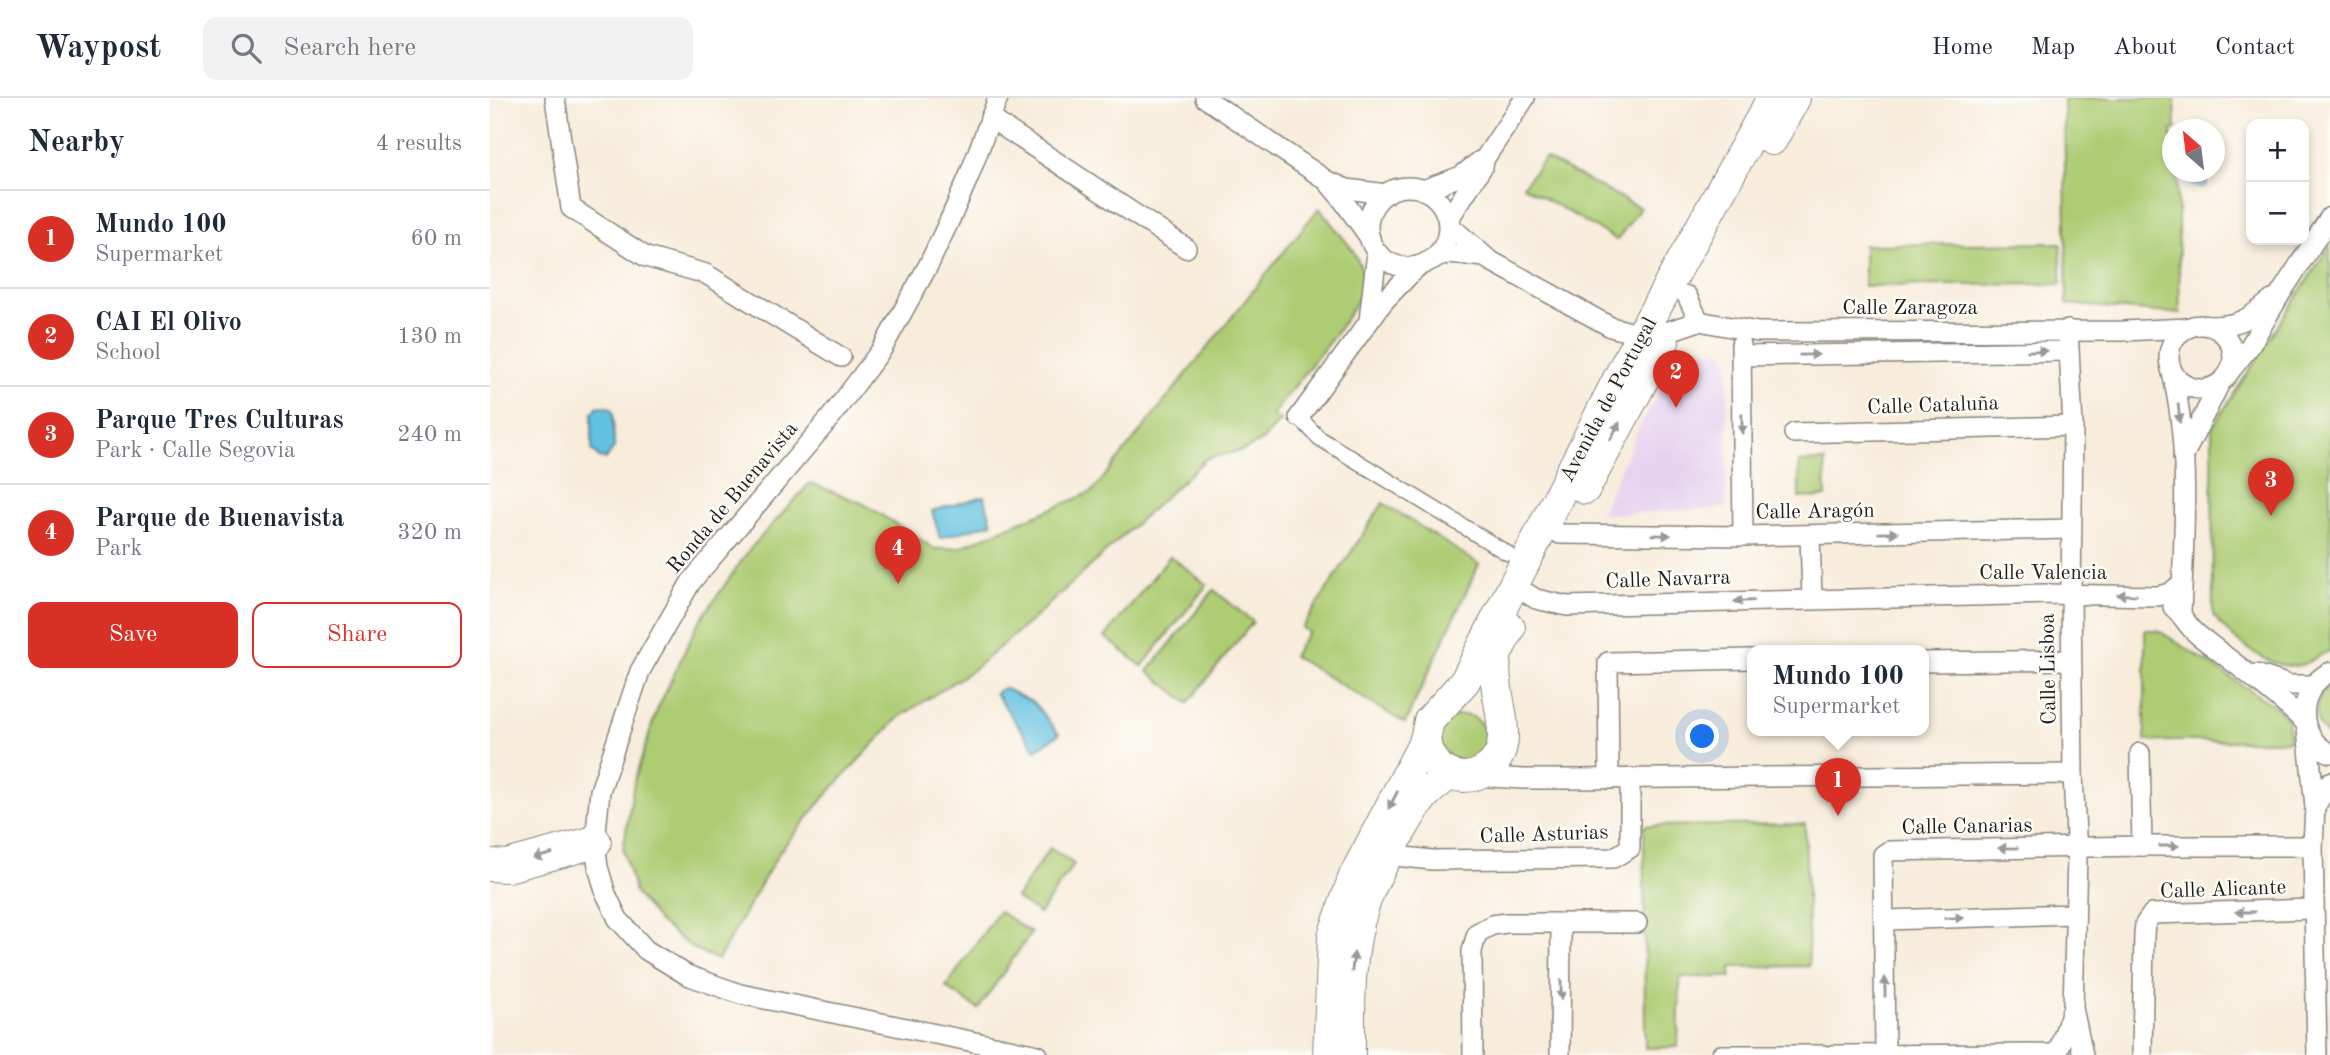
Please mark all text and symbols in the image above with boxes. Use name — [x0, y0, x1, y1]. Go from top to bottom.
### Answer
search box — [203, 17, 693, 80]
icon: search — [227, 29, 265, 67]
text: Waypost — [35, 32, 161, 65]
text: Search here — [283, 35, 416, 61]
text: Home — [1932, 36, 1993, 60]
text: Map — [2031, 36, 2075, 60]
text: About — [2113, 36, 2177, 60]
text: Contact — [2215, 36, 2295, 60]
north arrow — [2162, 119, 2225, 182]
map controls — [2246, 119, 2309, 245]
button: + — [2246, 119, 2309, 182]
text: Nearby — [28, 128, 125, 158]
text: 4 results — [376, 132, 462, 155]
button: − — [2246, 182, 2309, 245]
text: Mundo 100 — [95, 212, 227, 238]
text: 1 — [44, 227, 58, 250]
text: 60 m — [411, 227, 462, 250]
text: Supermarket — [95, 243, 223, 266]
street label: Calle Zaragoza — [1842, 298, 1978, 319]
text: CAI El Olivo — [95, 310, 242, 336]
street label: Avenida de Portugal — [1557, 314, 1661, 486]
text: 2 — [44, 325, 58, 348]
text: 130 m — [397, 325, 462, 348]
text: School — [95, 341, 161, 364]
one-way arrow — [2026, 345, 2048, 357]
one-way arrow — [1798, 349, 1820, 361]
pin: 2 — [1653, 350, 1699, 408]
street label: Calle Cataluña — [1867, 393, 1999, 419]
one-way arrow — [2174, 403, 2185, 425]
text: Parque Tres Culturas — [95, 408, 344, 434]
one-way arrow — [1736, 413, 1748, 435]
street label: Ronda de Buenavista — [664, 418, 802, 578]
one-way arrow — [1610, 421, 1621, 441]
text: 3 — [44, 423, 58, 446]
text: 240 m — [397, 423, 462, 446]
text: Park · Calle Segovia — [95, 439, 295, 462]
pin: 3 — [2248, 458, 2294, 516]
street label: Calle Aragón — [1755, 500, 1875, 524]
text: Parque de Buenavista — [95, 506, 344, 532]
text: 4 — [44, 521, 58, 544]
text: 320 m — [397, 521, 462, 544]
pin: 4 — [875, 526, 921, 584]
one-way arrow — [1877, 527, 1899, 539]
one-way arrow — [1650, 530, 1672, 541]
text: Park — [95, 537, 142, 560]
street label: Calle Valencia — [1979, 563, 2107, 584]
street label: Calle Navarra — [1605, 567, 1731, 593]
one-way arrow — [2115, 589, 2137, 601]
one-way arrow — [1733, 595, 1755, 607]
button: Save — [28, 602, 238, 668]
button: Share — [252, 602, 462, 668]
street label: Calle Lisboa — [2038, 613, 2060, 725]
popup — [1747, 645, 1929, 736]
text: Mundo 100 — [1772, 664, 1904, 690]
text: Supermarket — [1772, 695, 1900, 718]
your location — [1685, 719, 1719, 753]
pin: 1 — [1815, 758, 1861, 816]
one-way arrow — [1388, 790, 1399, 810]
street label: Calle Canarias — [1901, 815, 2033, 839]
street label: Calle Asturias — [1479, 822, 1609, 848]
one-way arrow — [2158, 840, 2180, 852]
one-way arrow — [1997, 843, 2019, 854]
one-way arrow — [532, 851, 554, 862]
street label: Calle Alicante — [2159, 877, 2287, 903]
one-way arrow — [2234, 906, 2256, 918]
one-way arrow — [1943, 913, 1965, 924]
one-way arrow — [1348, 951, 1359, 973]
one-way arrow — [1880, 976, 1891, 998]
one-way arrow — [1555, 979, 1566, 1001]

